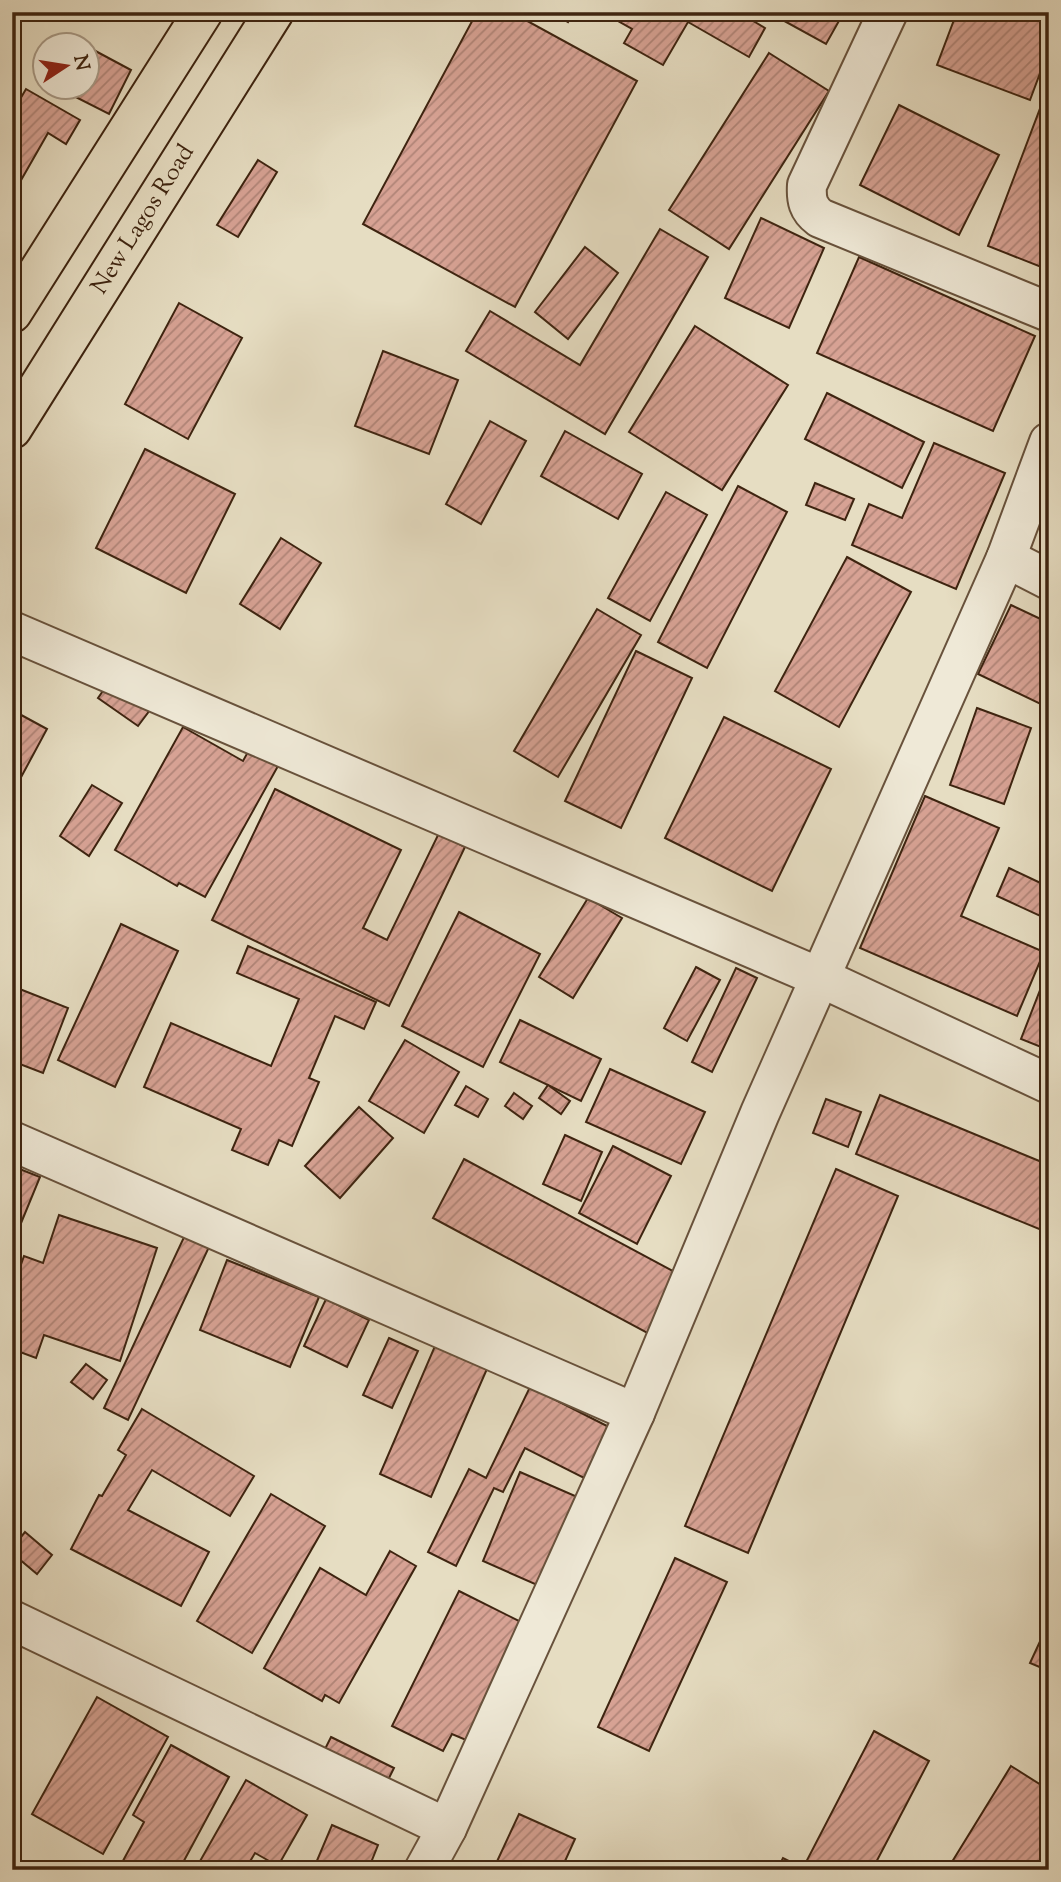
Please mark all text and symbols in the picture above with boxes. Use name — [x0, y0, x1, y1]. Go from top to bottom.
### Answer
north arrow — [32, 32, 102, 102]
text: N — [65, 53, 95, 73]
street label: New Lagos Road — [83, 138, 204, 301]

